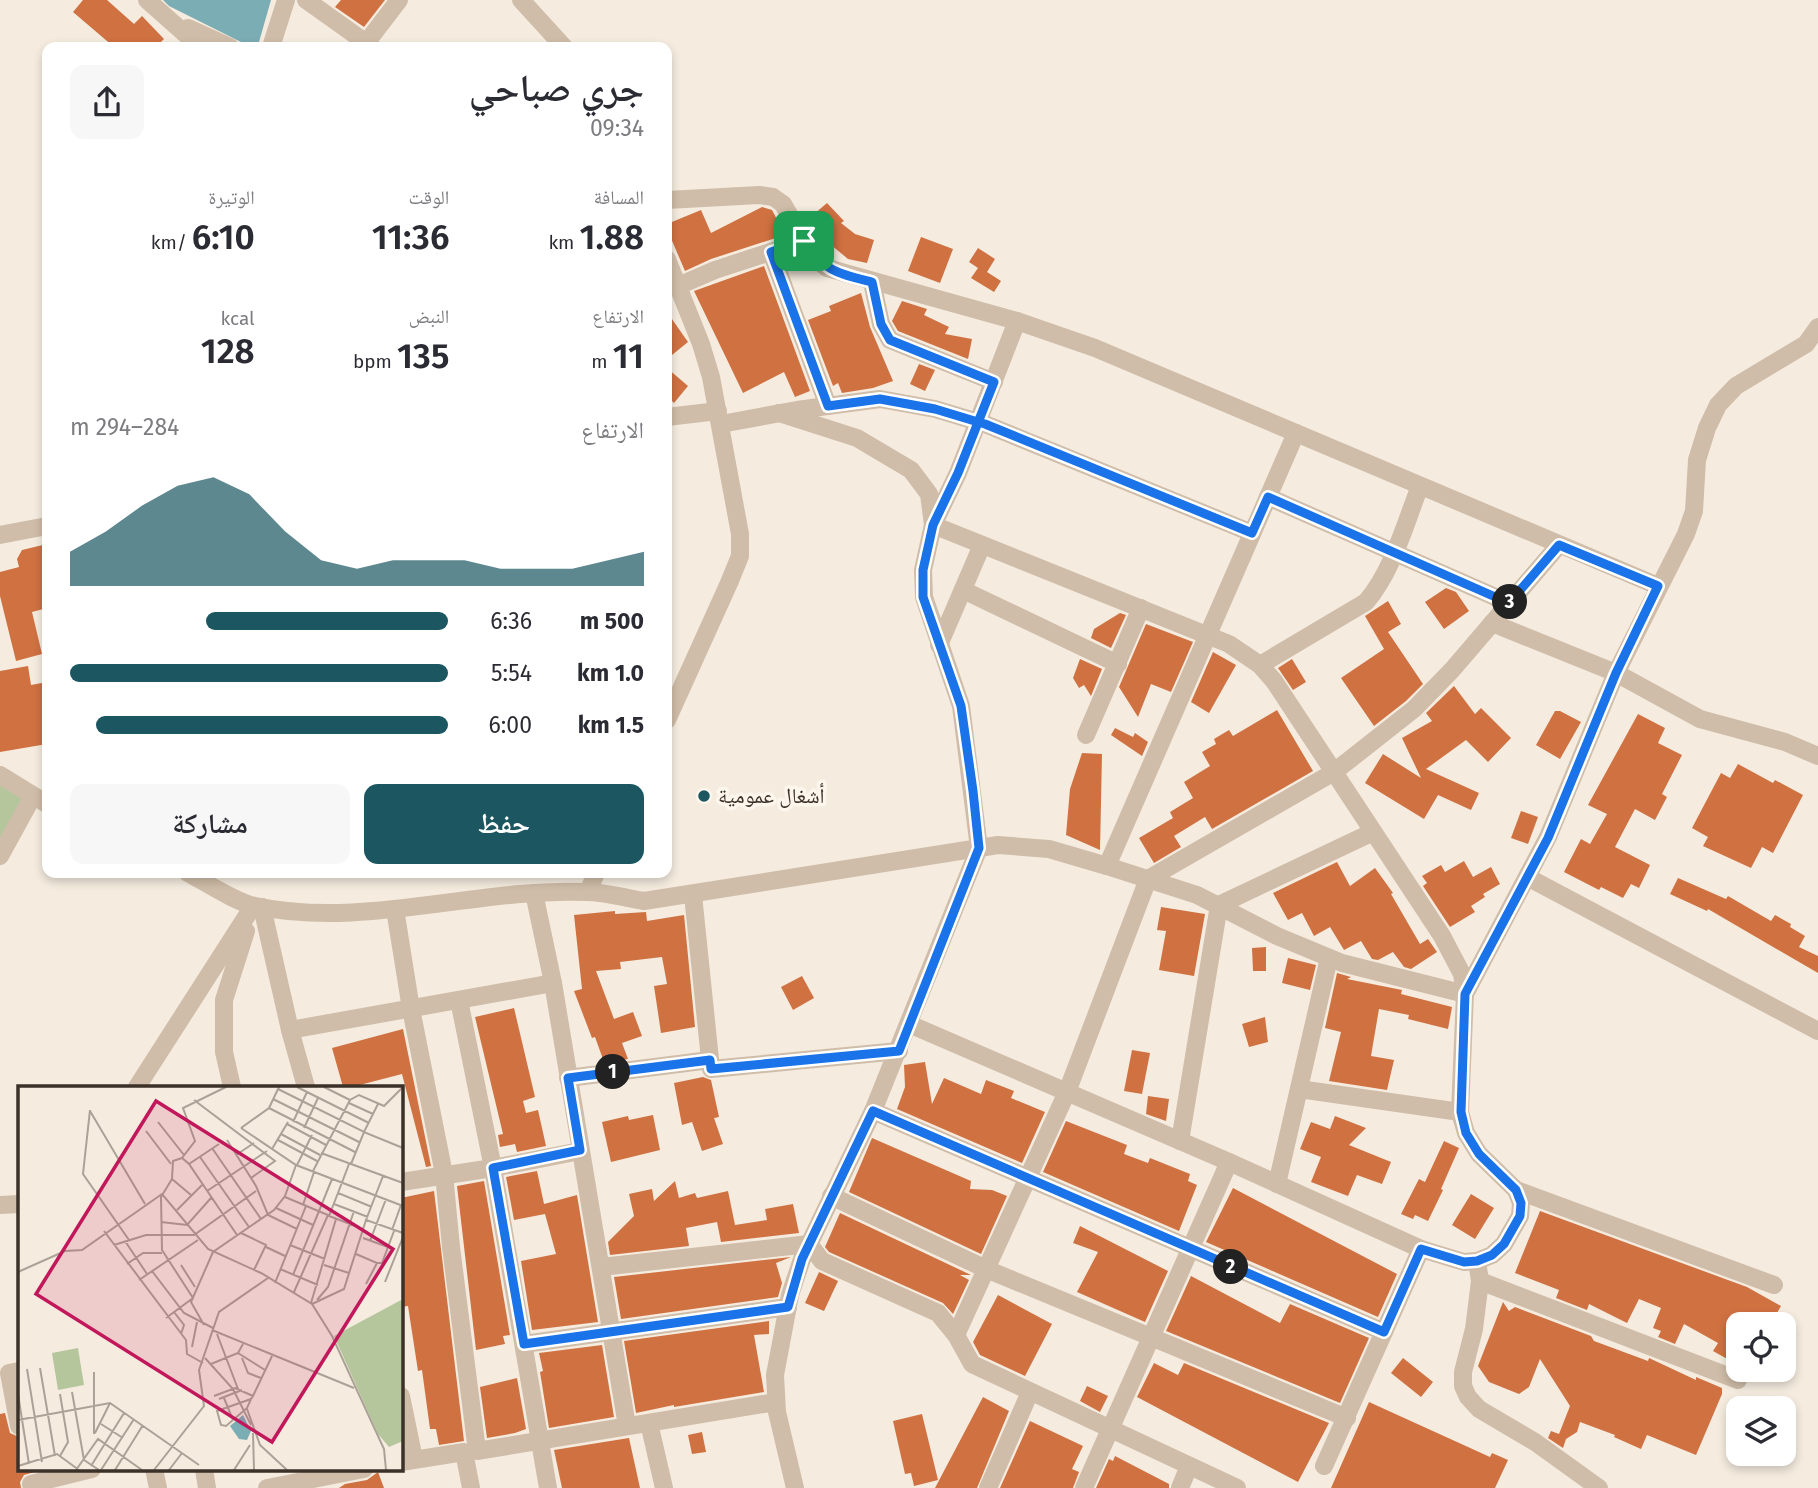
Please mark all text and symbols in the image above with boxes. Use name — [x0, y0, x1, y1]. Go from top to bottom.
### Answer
button: share — [70, 65, 144, 139]
text: جري صباحي — [469, 65, 644, 111]
text: 09:34 — [590, 114, 644, 142]
text: الوتيرة — [208, 186, 255, 209]
text: الوقت — [408, 186, 449, 209]
text: المسافة — [594, 186, 644, 209]
pin — [774, 211, 834, 271]
text: 6:10 — [192, 216, 255, 258]
text: 11:36 — [372, 216, 449, 258]
text: 1.88 — [579, 216, 644, 258]
icon: arrive — [785, 222, 823, 260]
text: /km — [151, 231, 192, 254]
text: km — [548, 231, 579, 254]
text: النبض — [409, 305, 449, 328]
text: الارتفاع — [592, 305, 644, 328]
text: kcal — [221, 307, 255, 330]
text: 128 — [201, 330, 255, 372]
text: 135 — [397, 335, 449, 377]
text: 11 — [613, 335, 644, 377]
text: bpm — [353, 350, 397, 373]
text: m — [591, 350, 613, 373]
text: 284–294 m — [70, 413, 179, 441]
text: الارتفاع — [581, 416, 644, 444]
pin: 3 — [1492, 584, 1528, 620]
text: 3 — [1505, 590, 1514, 613]
text: 6:36 — [490, 607, 532, 635]
text: 500 m — [580, 607, 644, 635]
text: 5:54 — [491, 659, 532, 687]
text: 1.0 km — [577, 659, 644, 687]
text: 6:00 — [489, 711, 532, 739]
text: 1.5 km — [578, 711, 644, 739]
place label: أشغال عمومية — [718, 783, 825, 809]
button: مشاركة — [70, 784, 350, 864]
button: حفظ — [364, 784, 644, 864]
marker: أشغال عمومية — [696, 788, 712, 804]
pin: 1 — [596, 1054, 630, 1090]
text: 1 — [608, 1060, 617, 1083]
inset map — [18, 1086, 402, 1470]
pin: 2 — [1214, 1250, 1248, 1284]
text: 2 — [1226, 1255, 1235, 1278]
map controls — [1726, 1312, 1796, 1466]
button: locate — [1726, 1312, 1796, 1382]
button: layers — [1726, 1396, 1796, 1466]

